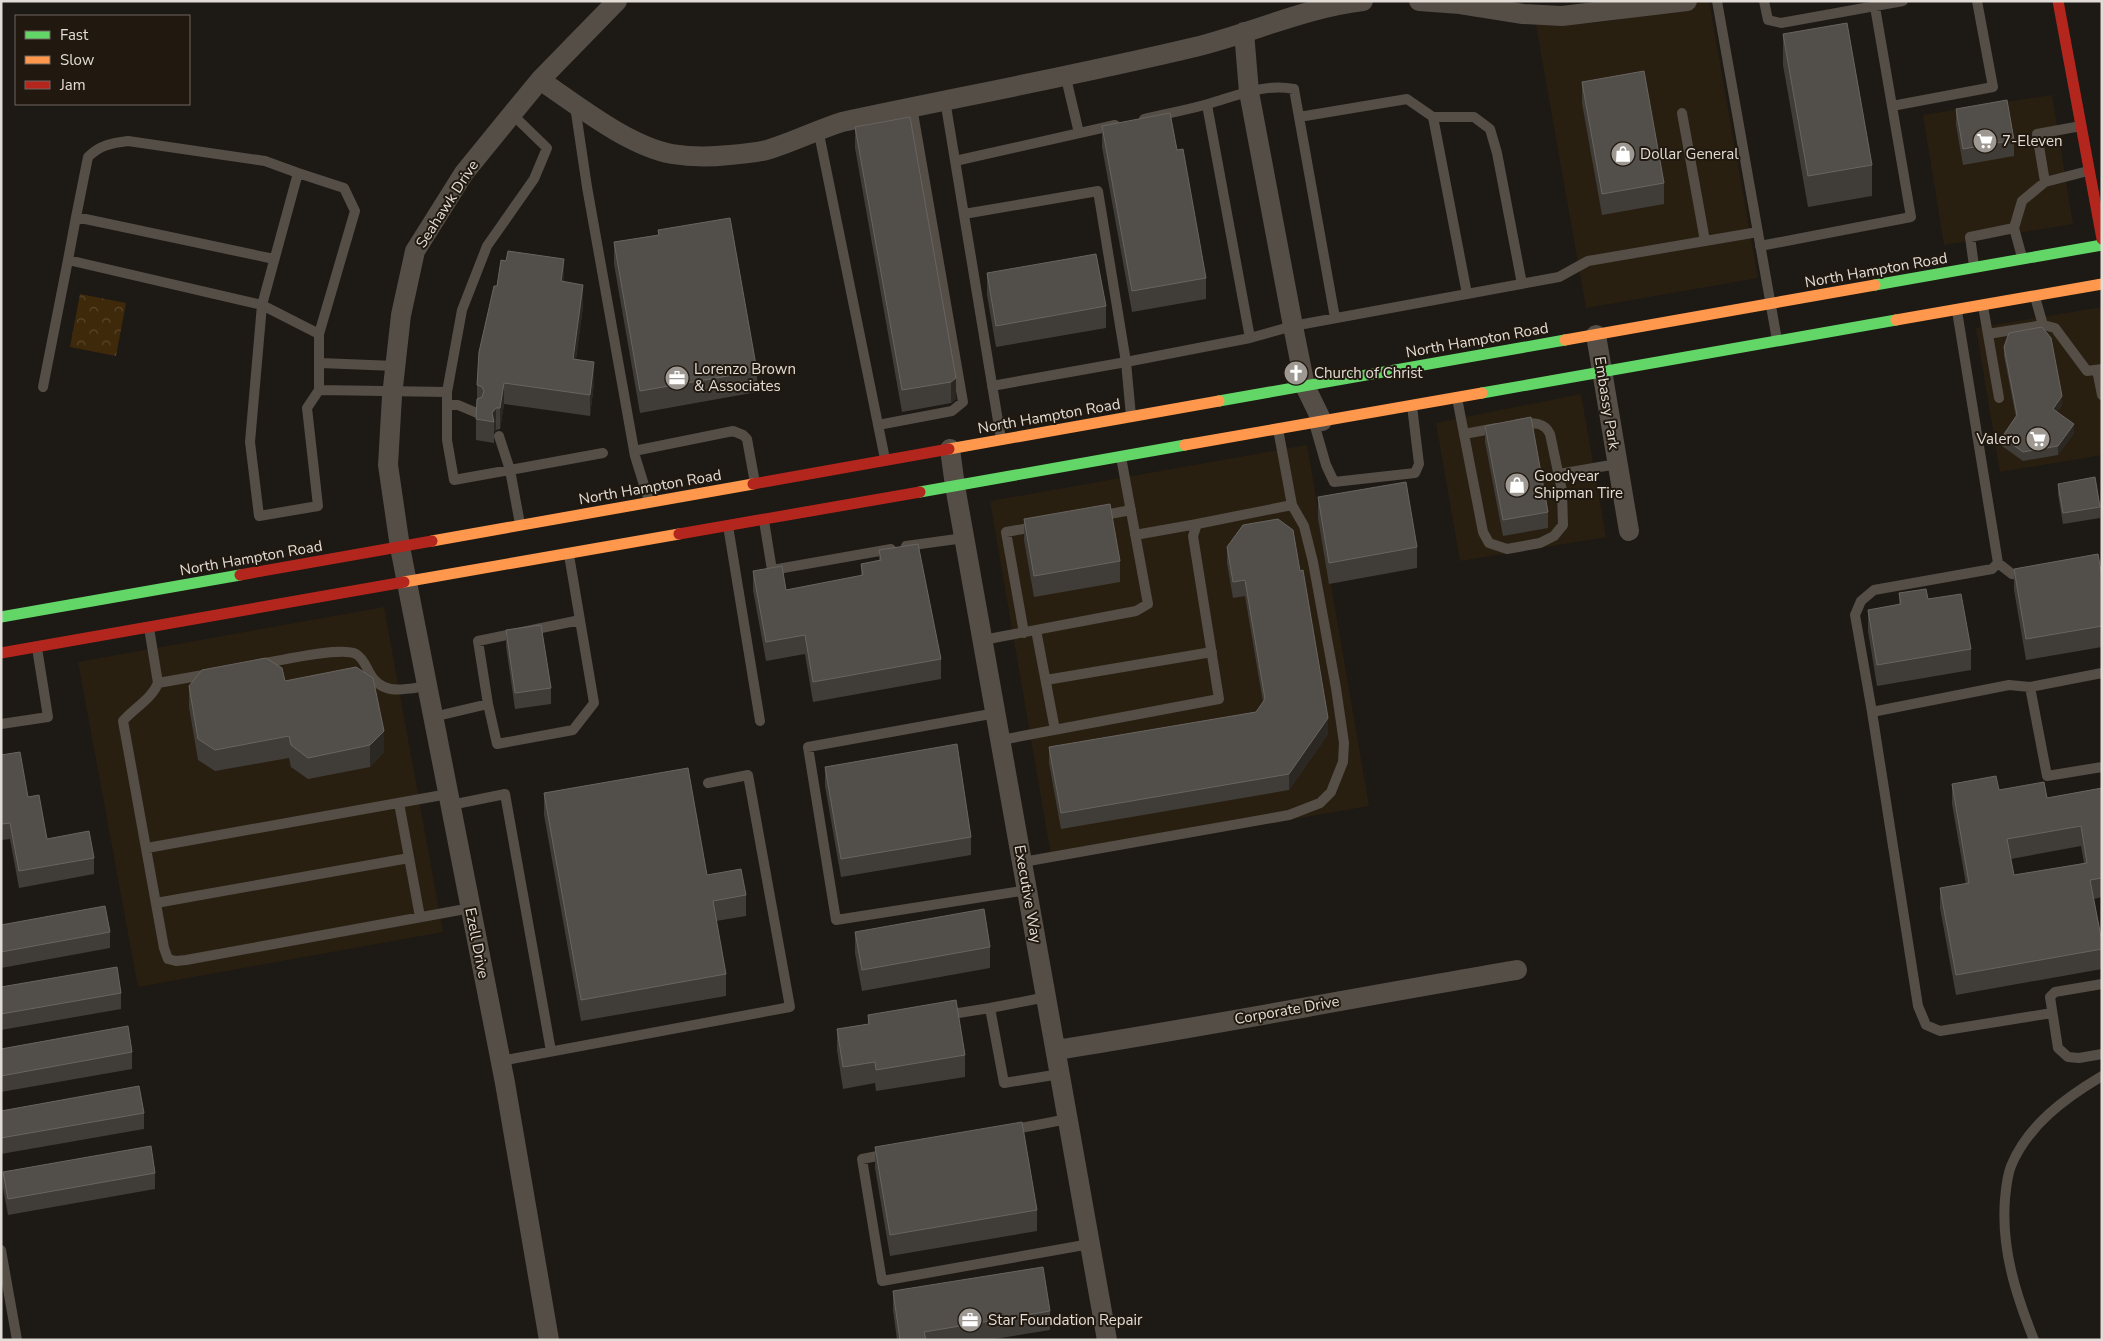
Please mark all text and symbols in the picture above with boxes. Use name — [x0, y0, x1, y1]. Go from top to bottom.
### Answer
legend — [15, 15, 190, 105]
text: Fast — [60, 25, 89, 45]
text: Slow — [60, 50, 95, 70]
text: Jam — [59, 75, 86, 95]
supermarket icon: 7-Eleven — [1972, 128, 1998, 154]
place label: 7-Eleven — [2002, 131, 2062, 151]
shop icon: Dollar General — [1610, 141, 1636, 167]
place label: Dollar General — [1640, 144, 1739, 164]
street label: Seahawk Drive — [411, 156, 483, 252]
street label: North Hampton Road — [1803, 248, 1949, 292]
street label: North Hampton Road — [1404, 318, 1550, 362]
street label: Embassy Park — [1590, 355, 1624, 452]
place label: Lorenzo Brown & Associates — [694, 359, 796, 396]
church icon: Church of Christ — [1283, 360, 1309, 386]
place label: Church of Christ — [1314, 363, 1423, 383]
office icon: Lorenzo Brown & Associates — [664, 365, 690, 391]
street label: North Hampton Road — [976, 394, 1122, 438]
supermarket icon: Valero — [2025, 426, 2051, 452]
place label: Valero — [1976, 429, 2020, 449]
street label: North Hampton Road — [577, 465, 723, 509]
place label: Goodyear Shipman Tire — [1534, 466, 1623, 503]
shop icon: Goodyear Shipman Tire — [1504, 472, 1530, 498]
street label: North Hampton Road — [178, 536, 324, 580]
street label: Executive Way — [1010, 843, 1047, 945]
street label: Ezell Drive — [460, 906, 494, 980]
street label: Corporate Drive — [1233, 991, 1341, 1029]
office icon: Star Foundation Repair — [957, 1307, 983, 1333]
place label: Star Foundation Repair — [988, 1310, 1143, 1330]

